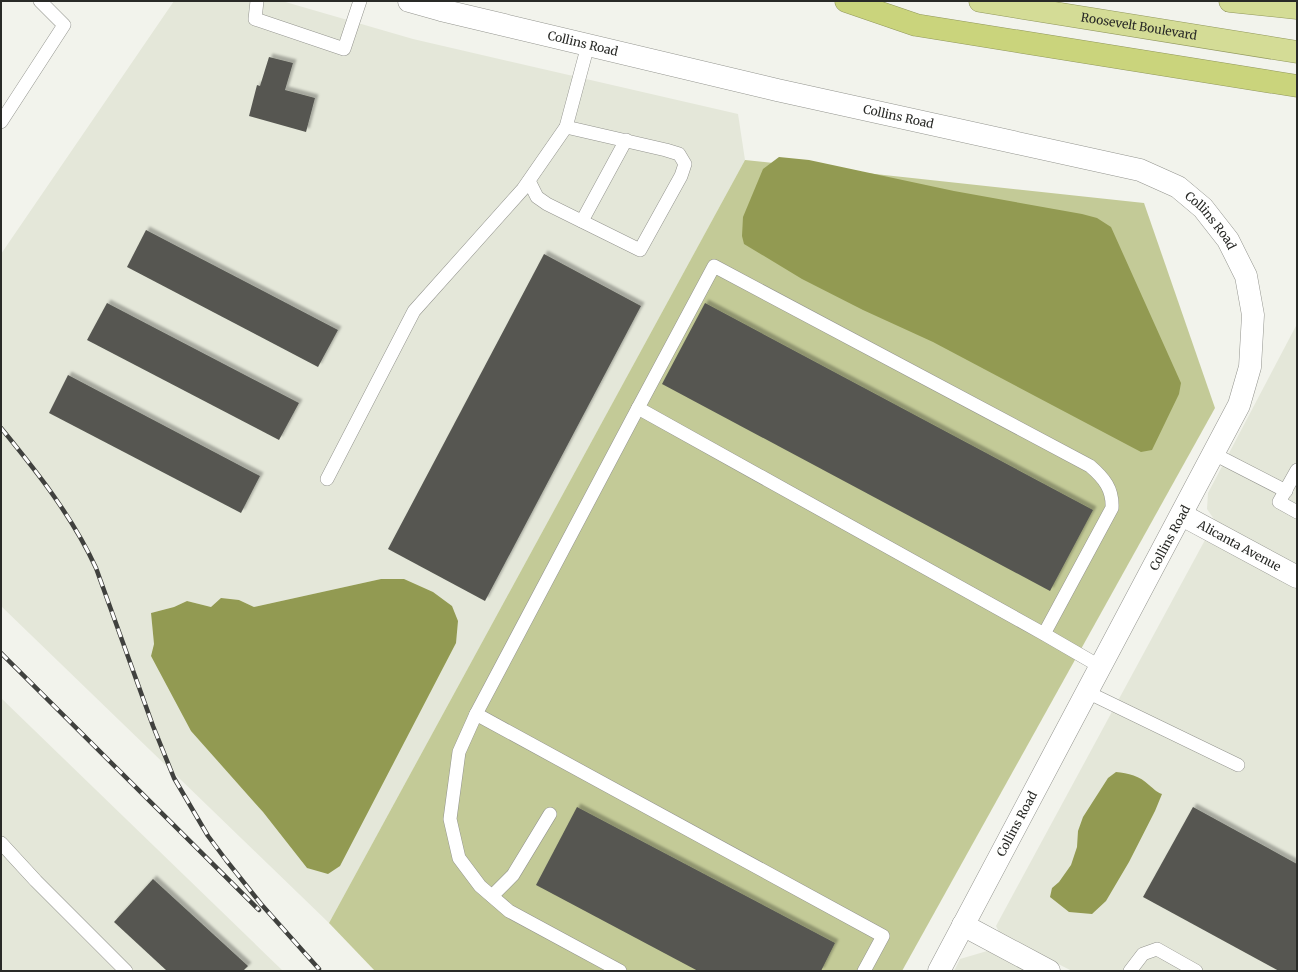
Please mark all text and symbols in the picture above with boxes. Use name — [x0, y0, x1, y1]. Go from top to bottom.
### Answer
street label: Roosevelt Boulevard — [1080, 9, 1198, 43]
street label: Collins Road — [546, 28, 620, 59]
street label: Collins Road — [862, 101, 935, 131]
street label: Collins Road — [1182, 188, 1239, 252]
street label: Collins Road — [1146, 503, 1193, 573]
street label: Alicanta Avenue — [1194, 516, 1284, 574]
street label: Collins Road — [993, 789, 1040, 859]

